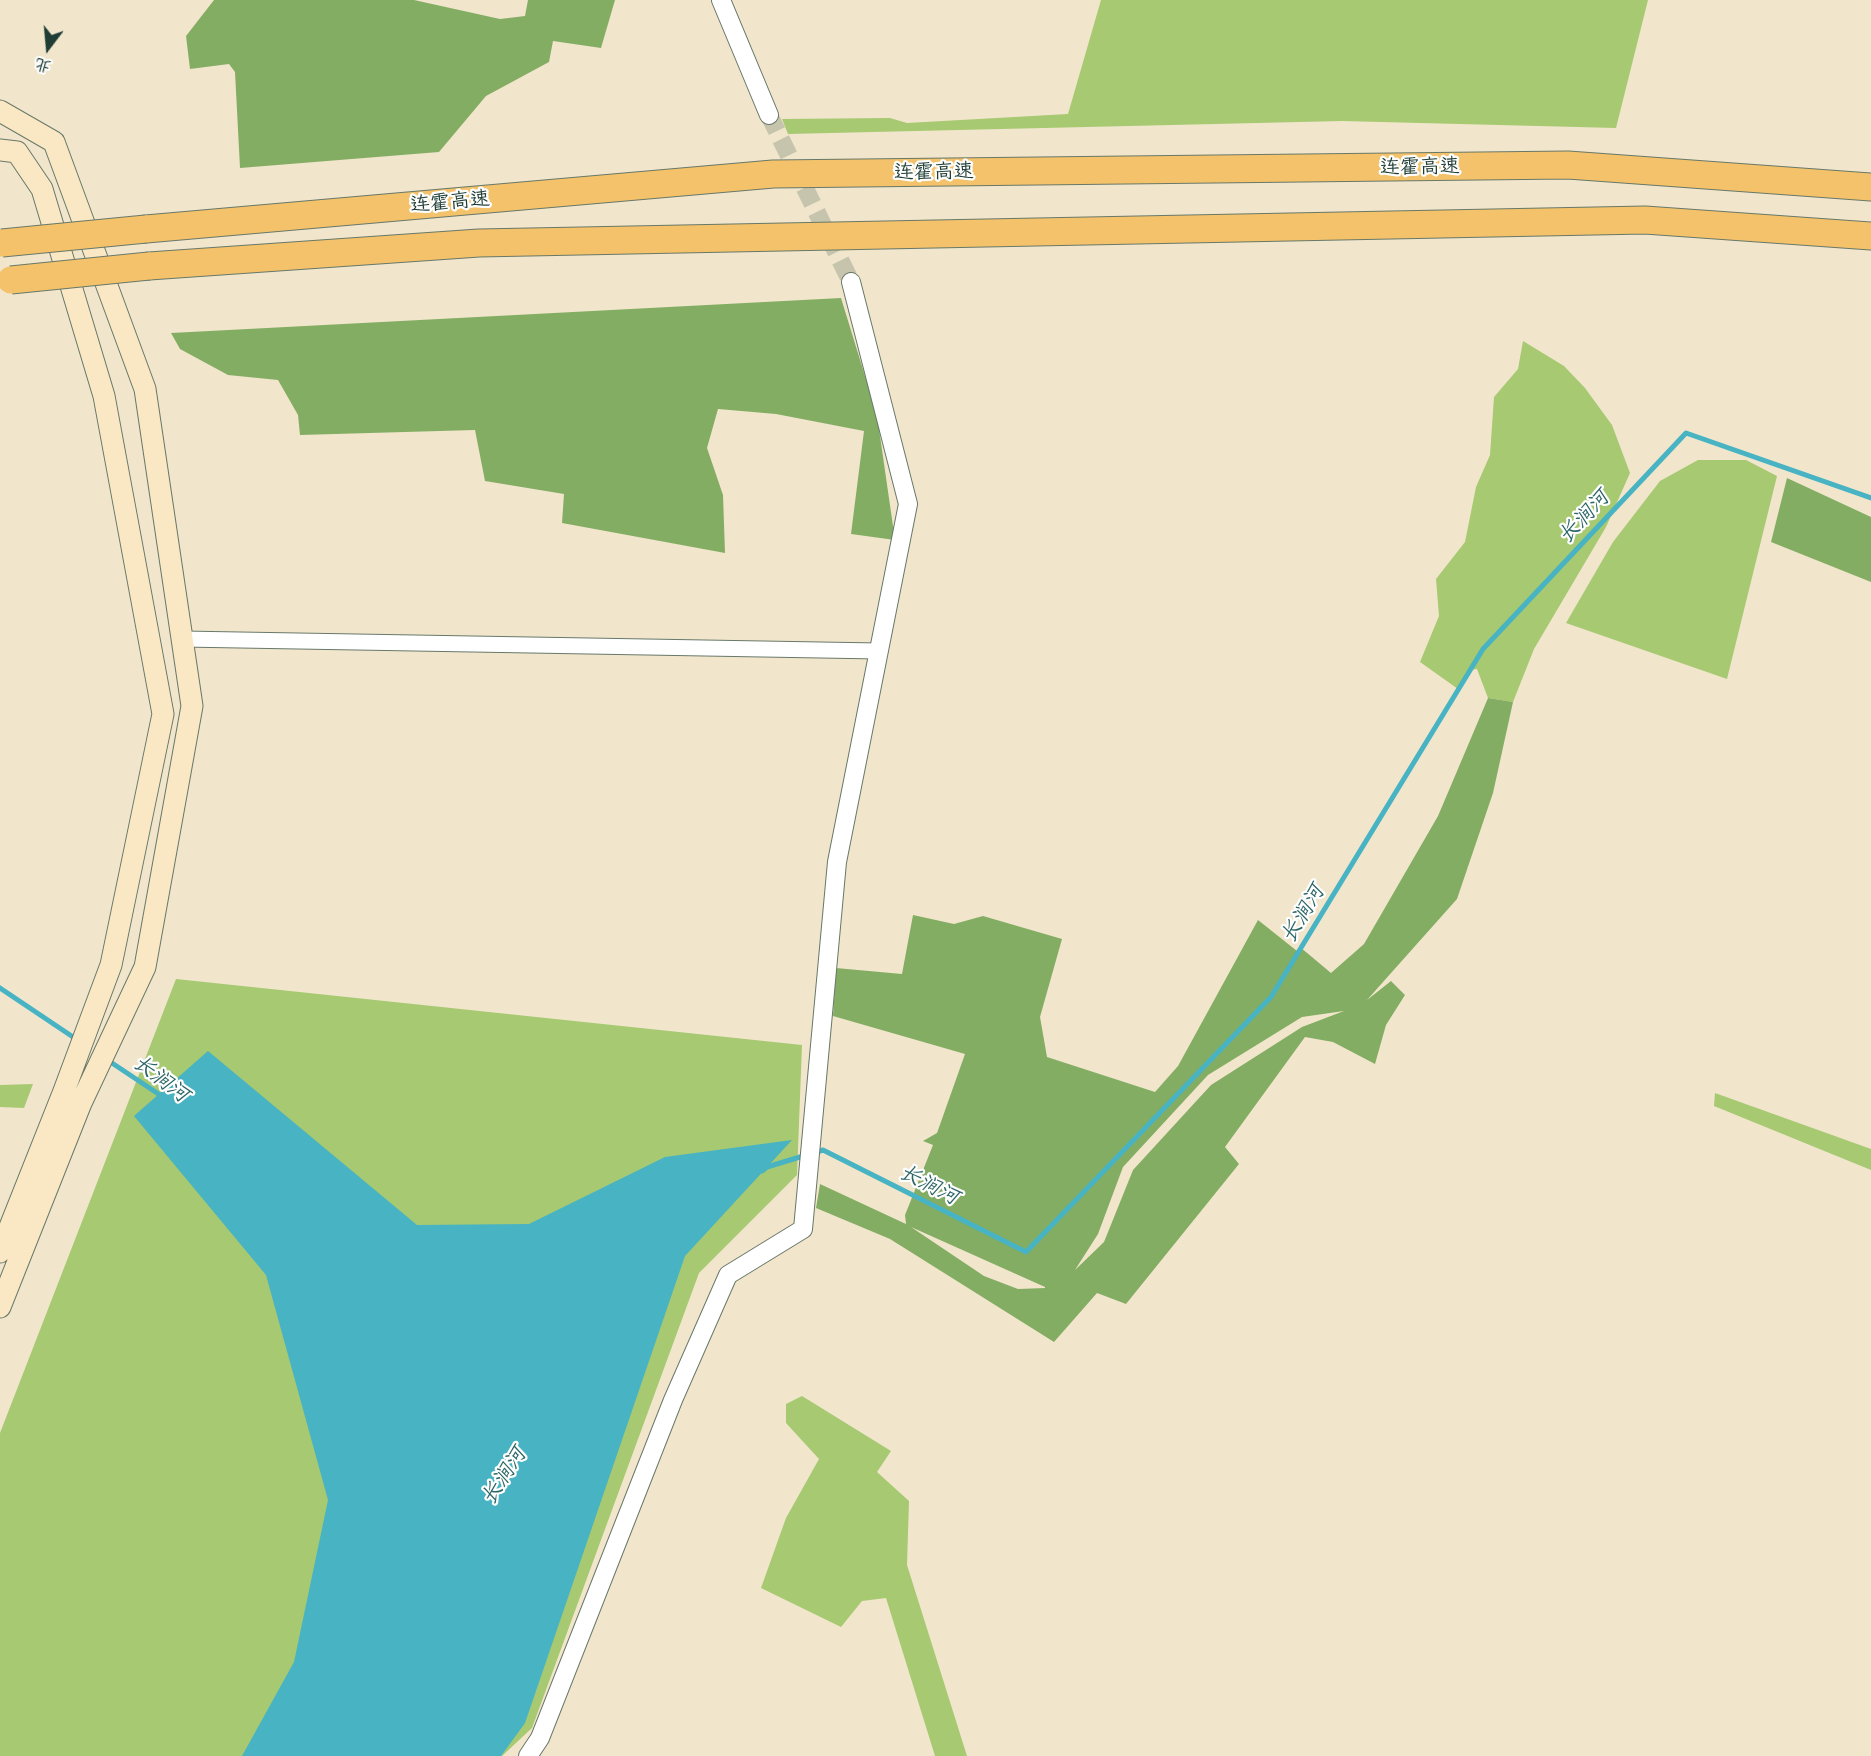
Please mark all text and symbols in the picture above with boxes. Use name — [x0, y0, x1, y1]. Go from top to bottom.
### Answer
north arrow — [18, 18, 78, 78]
text: 北 — [33, 54, 53, 76]
street label: 连霍高速 — [1380, 154, 1460, 180]
street label: 连霍高速 — [894, 159, 974, 185]
street label: 连霍高速 — [409, 187, 491, 217]
water label: 长涧河 — [1553, 485, 1615, 549]
water label: 长涧河 — [1276, 881, 1330, 947]
water label: 长涧河 — [128, 1050, 194, 1108]
water label: 长涧河 — [895, 1159, 963, 1211]
water label: 长涧河 — [476, 1443, 532, 1509]

